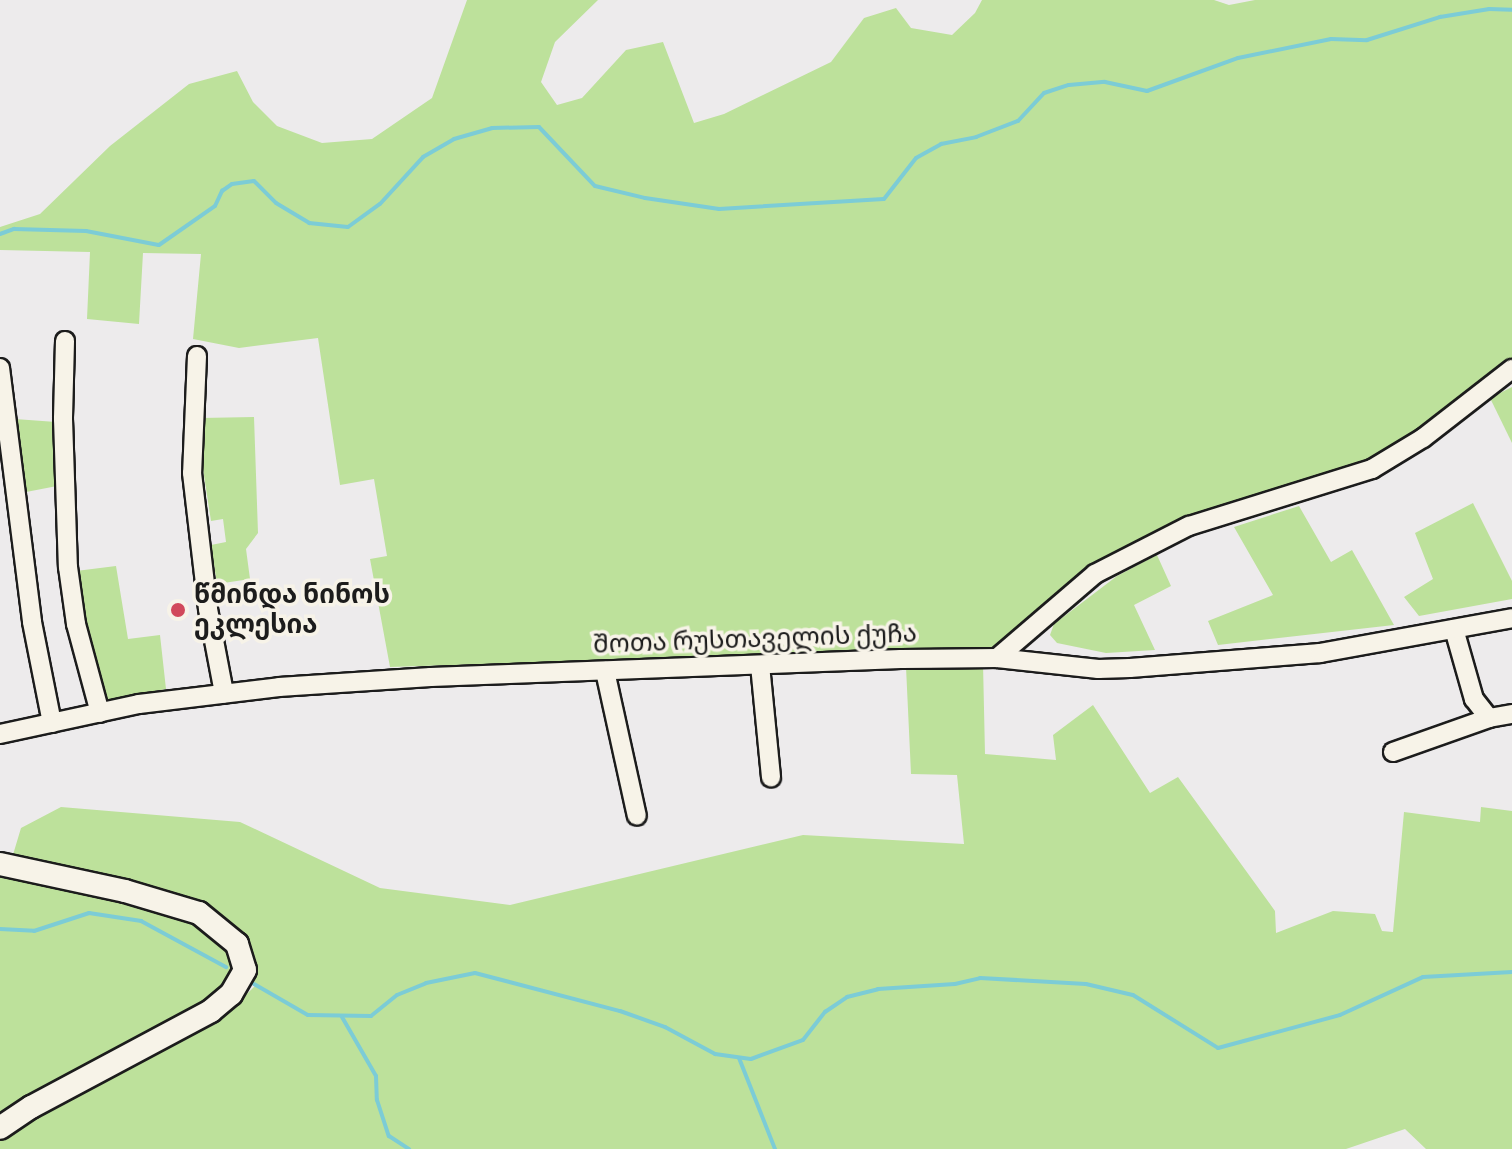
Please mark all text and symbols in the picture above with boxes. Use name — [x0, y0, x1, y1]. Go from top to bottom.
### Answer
place label: წმინდა ნინოს ეკლესია — [194, 579, 390, 640]
marker: წმინდა ნინოს ეკლესია — [169, 601, 187, 619]
street label: შოთა რუსთაველის ქუჩა — [593, 618, 917, 660]

